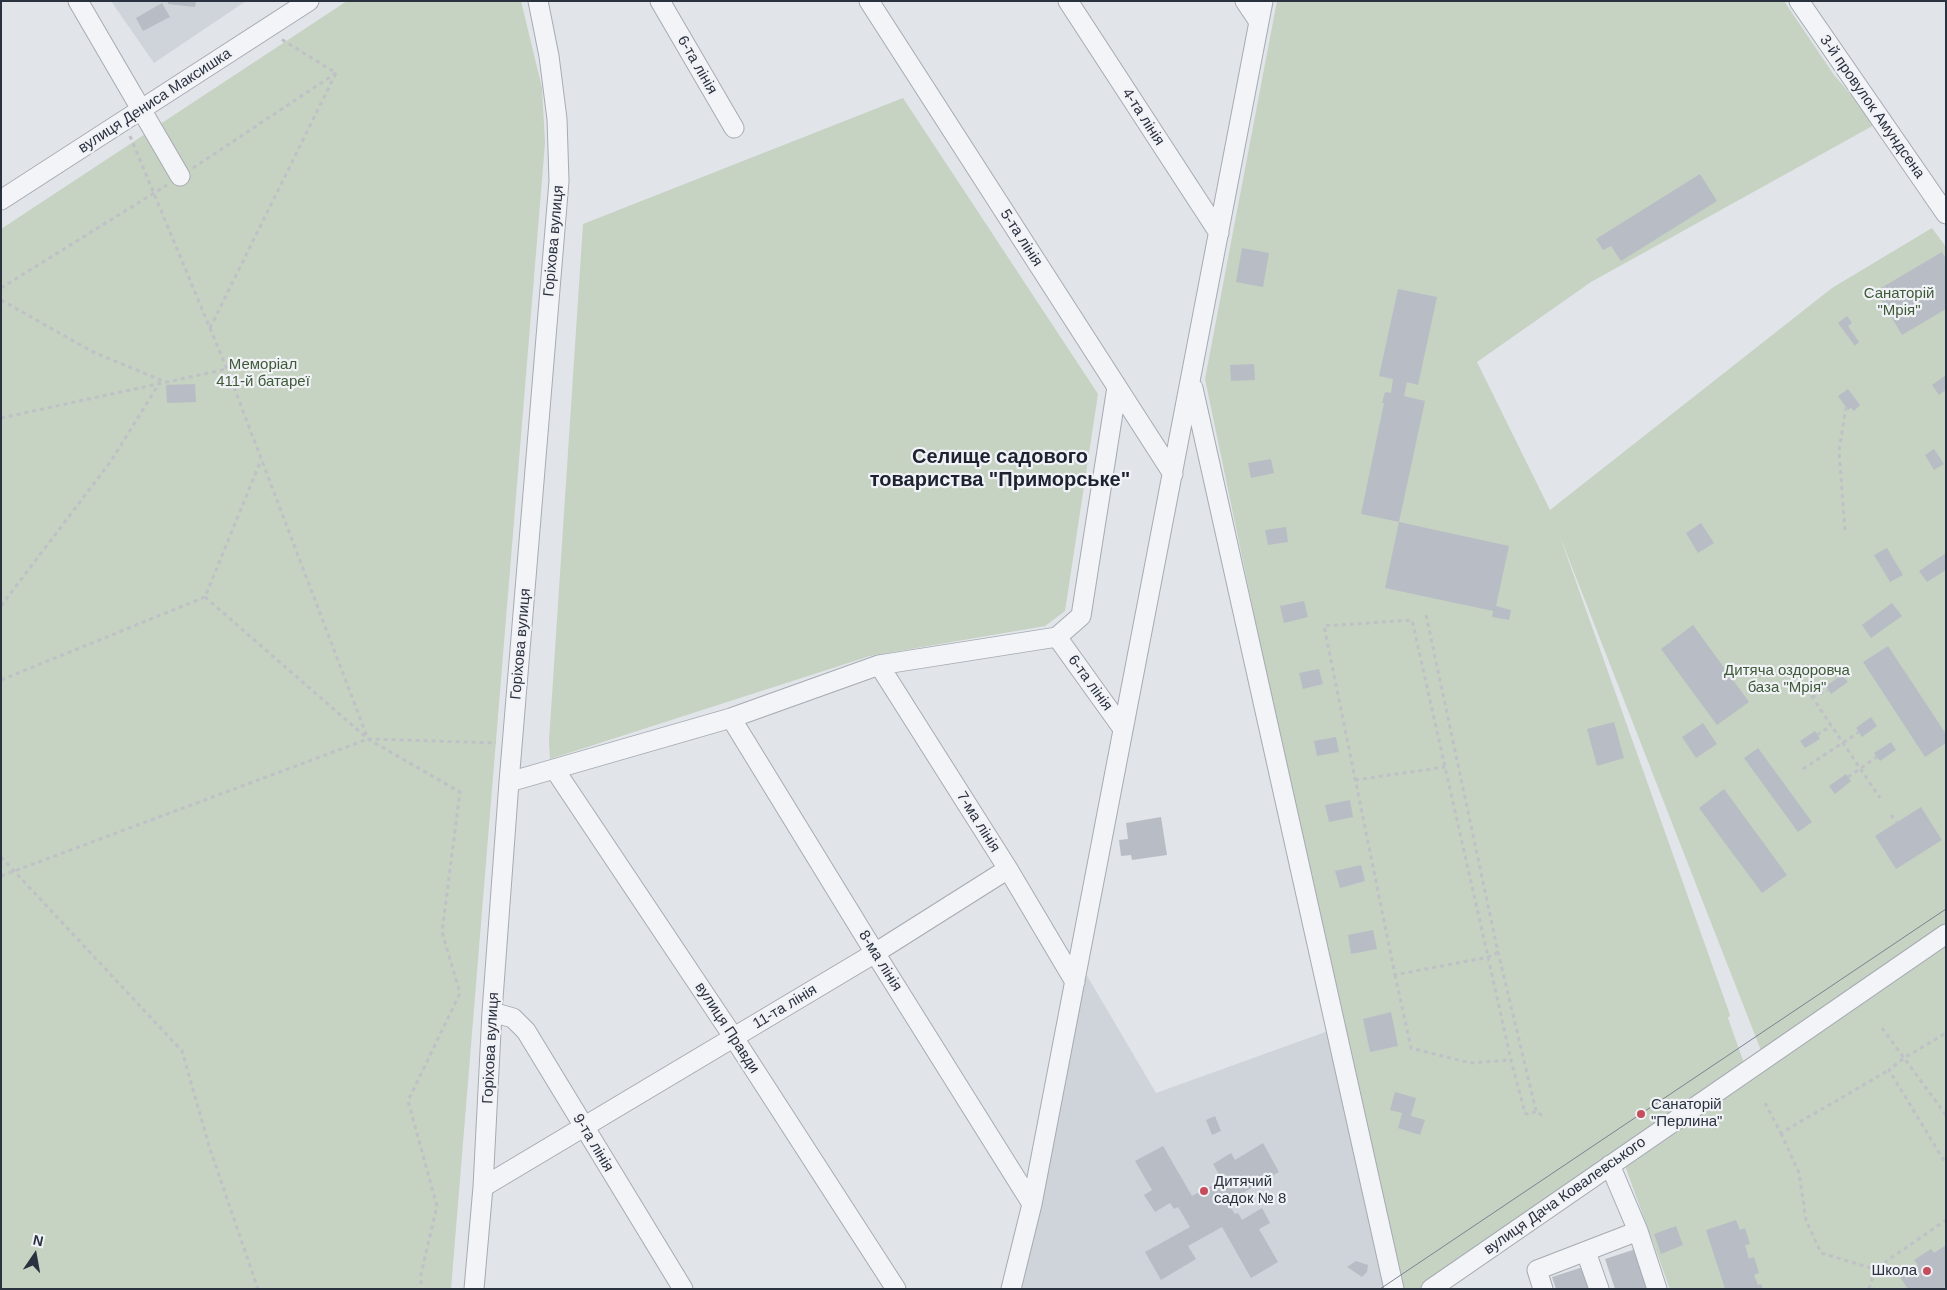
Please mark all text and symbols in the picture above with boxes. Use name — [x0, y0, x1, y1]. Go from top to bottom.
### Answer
street label: 3-й провулок Амундсена — [1816, 32, 1928, 182]
street label: 6-та лінія — [673, 33, 721, 97]
street label: вулиця Дениса Максишка — [75, 45, 235, 157]
street label: 4-та лінія — [1118, 85, 1168, 149]
street label: Горіхова вулиця — [540, 185, 568, 297]
street label: 5-та лінія — [996, 206, 1046, 270]
park label: Санаторій "Мрія" — [1864, 285, 1934, 320]
park label: Меморіал 411-й батареї — [216, 356, 310, 391]
district label: Селище садового товариства "Приморське" — [870, 445, 1130, 492]
street label: Горіхова вулиця — [507, 588, 535, 700]
street label: 6-та лінія — [1064, 652, 1116, 714]
park label: Дитяча оздоровча база "Мрія" — [1724, 662, 1850, 697]
street label: 7-ма лінія — [952, 788, 1004, 856]
street label: 8-ма лінія — [854, 927, 906, 995]
street label: вулиця Правди — [691, 979, 763, 1077]
street label: 11-та лінія — [750, 981, 820, 1033]
street label: Горіхова вулиця — [479, 992, 503, 1104]
place label: Санаторій "Перлина" — [1651, 1096, 1722, 1131]
marker: Санаторій "Перлина" — [1635, 1108, 1647, 1120]
street label: 9-та лінія — [569, 1111, 617, 1175]
street label: вулиця Дача Ковалевського — [1481, 1133, 1649, 1259]
place label: Дитячий садок № 8 — [1214, 1173, 1286, 1208]
marker: Дитячий садок № 8 — [1198, 1185, 1210, 1197]
north arrow — [10, 1230, 60, 1280]
text: N — [32, 1231, 45, 1249]
place label: Школа — [1871, 1262, 1917, 1280]
marker: Школа — [1921, 1265, 1933, 1277]

